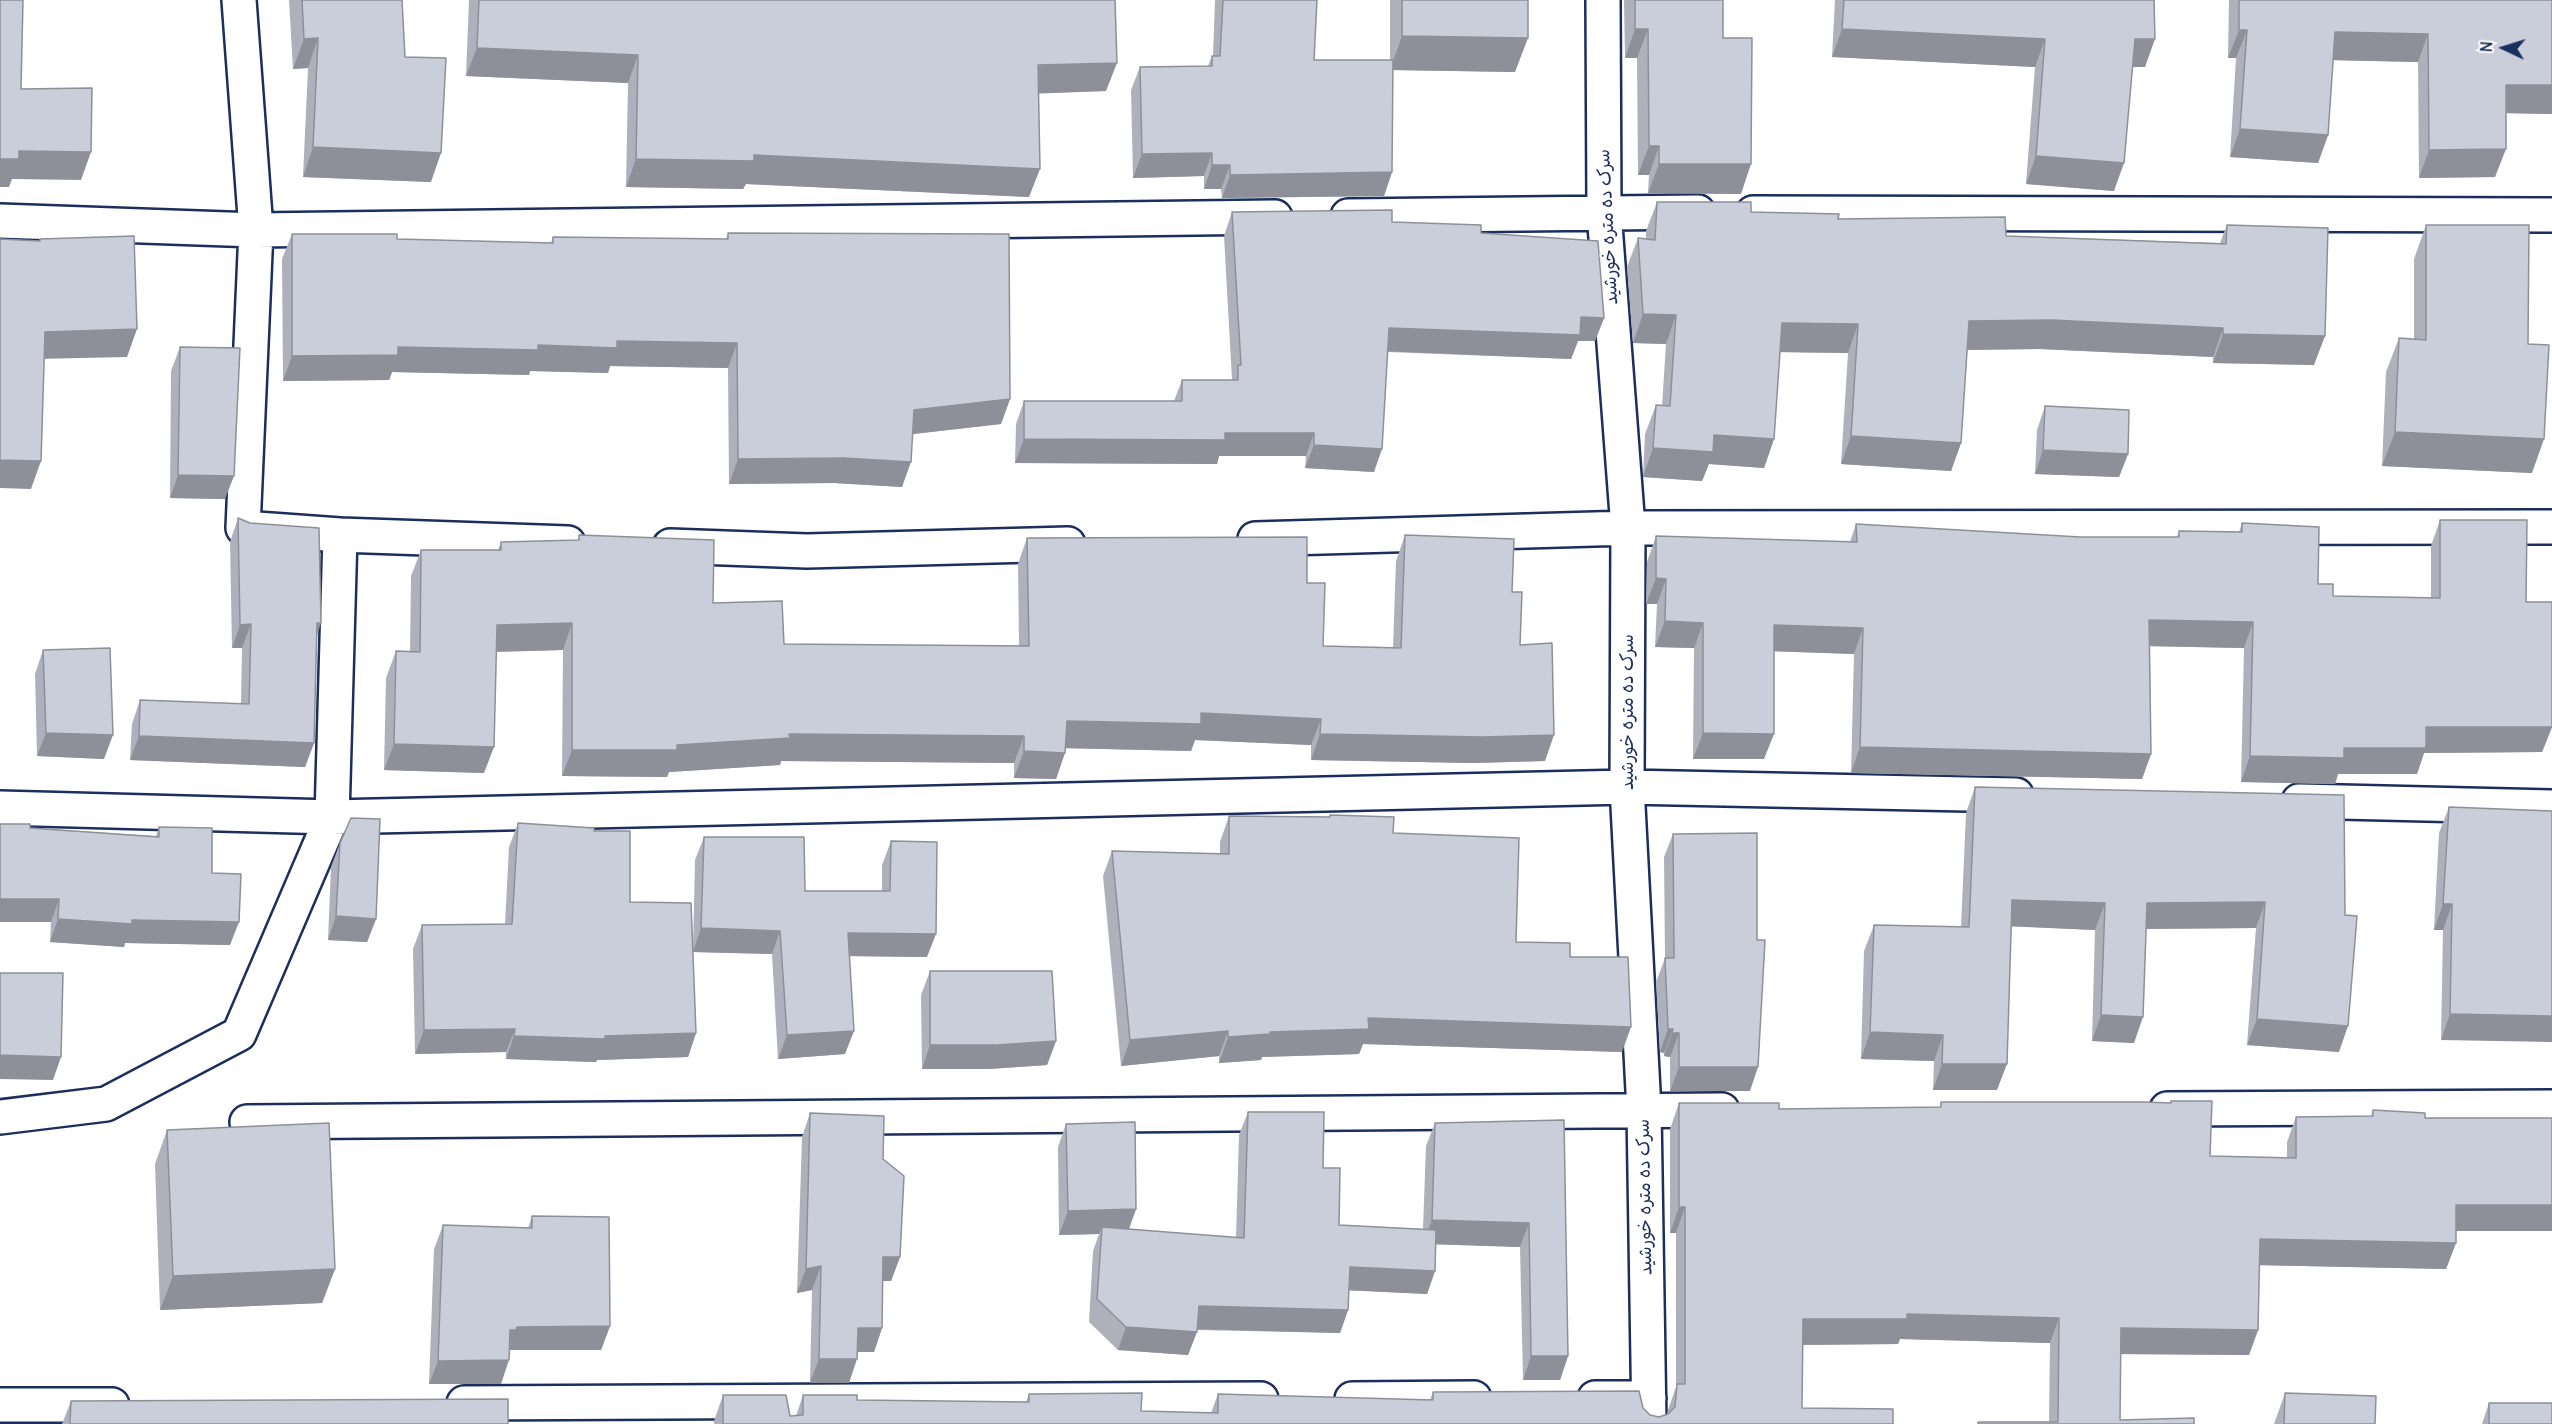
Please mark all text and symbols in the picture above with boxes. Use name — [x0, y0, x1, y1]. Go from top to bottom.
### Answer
north arrow — [2474, 18, 2534, 78]
text: N — [2476, 41, 2496, 53]
street label: سرک ده متره خورشید — [1593, 149, 1623, 305]
street label: سرک ده متره خورشید — [1617, 634, 1639, 790]
street label: سرک ده متره خورشید — [1633, 1119, 1657, 1275]

